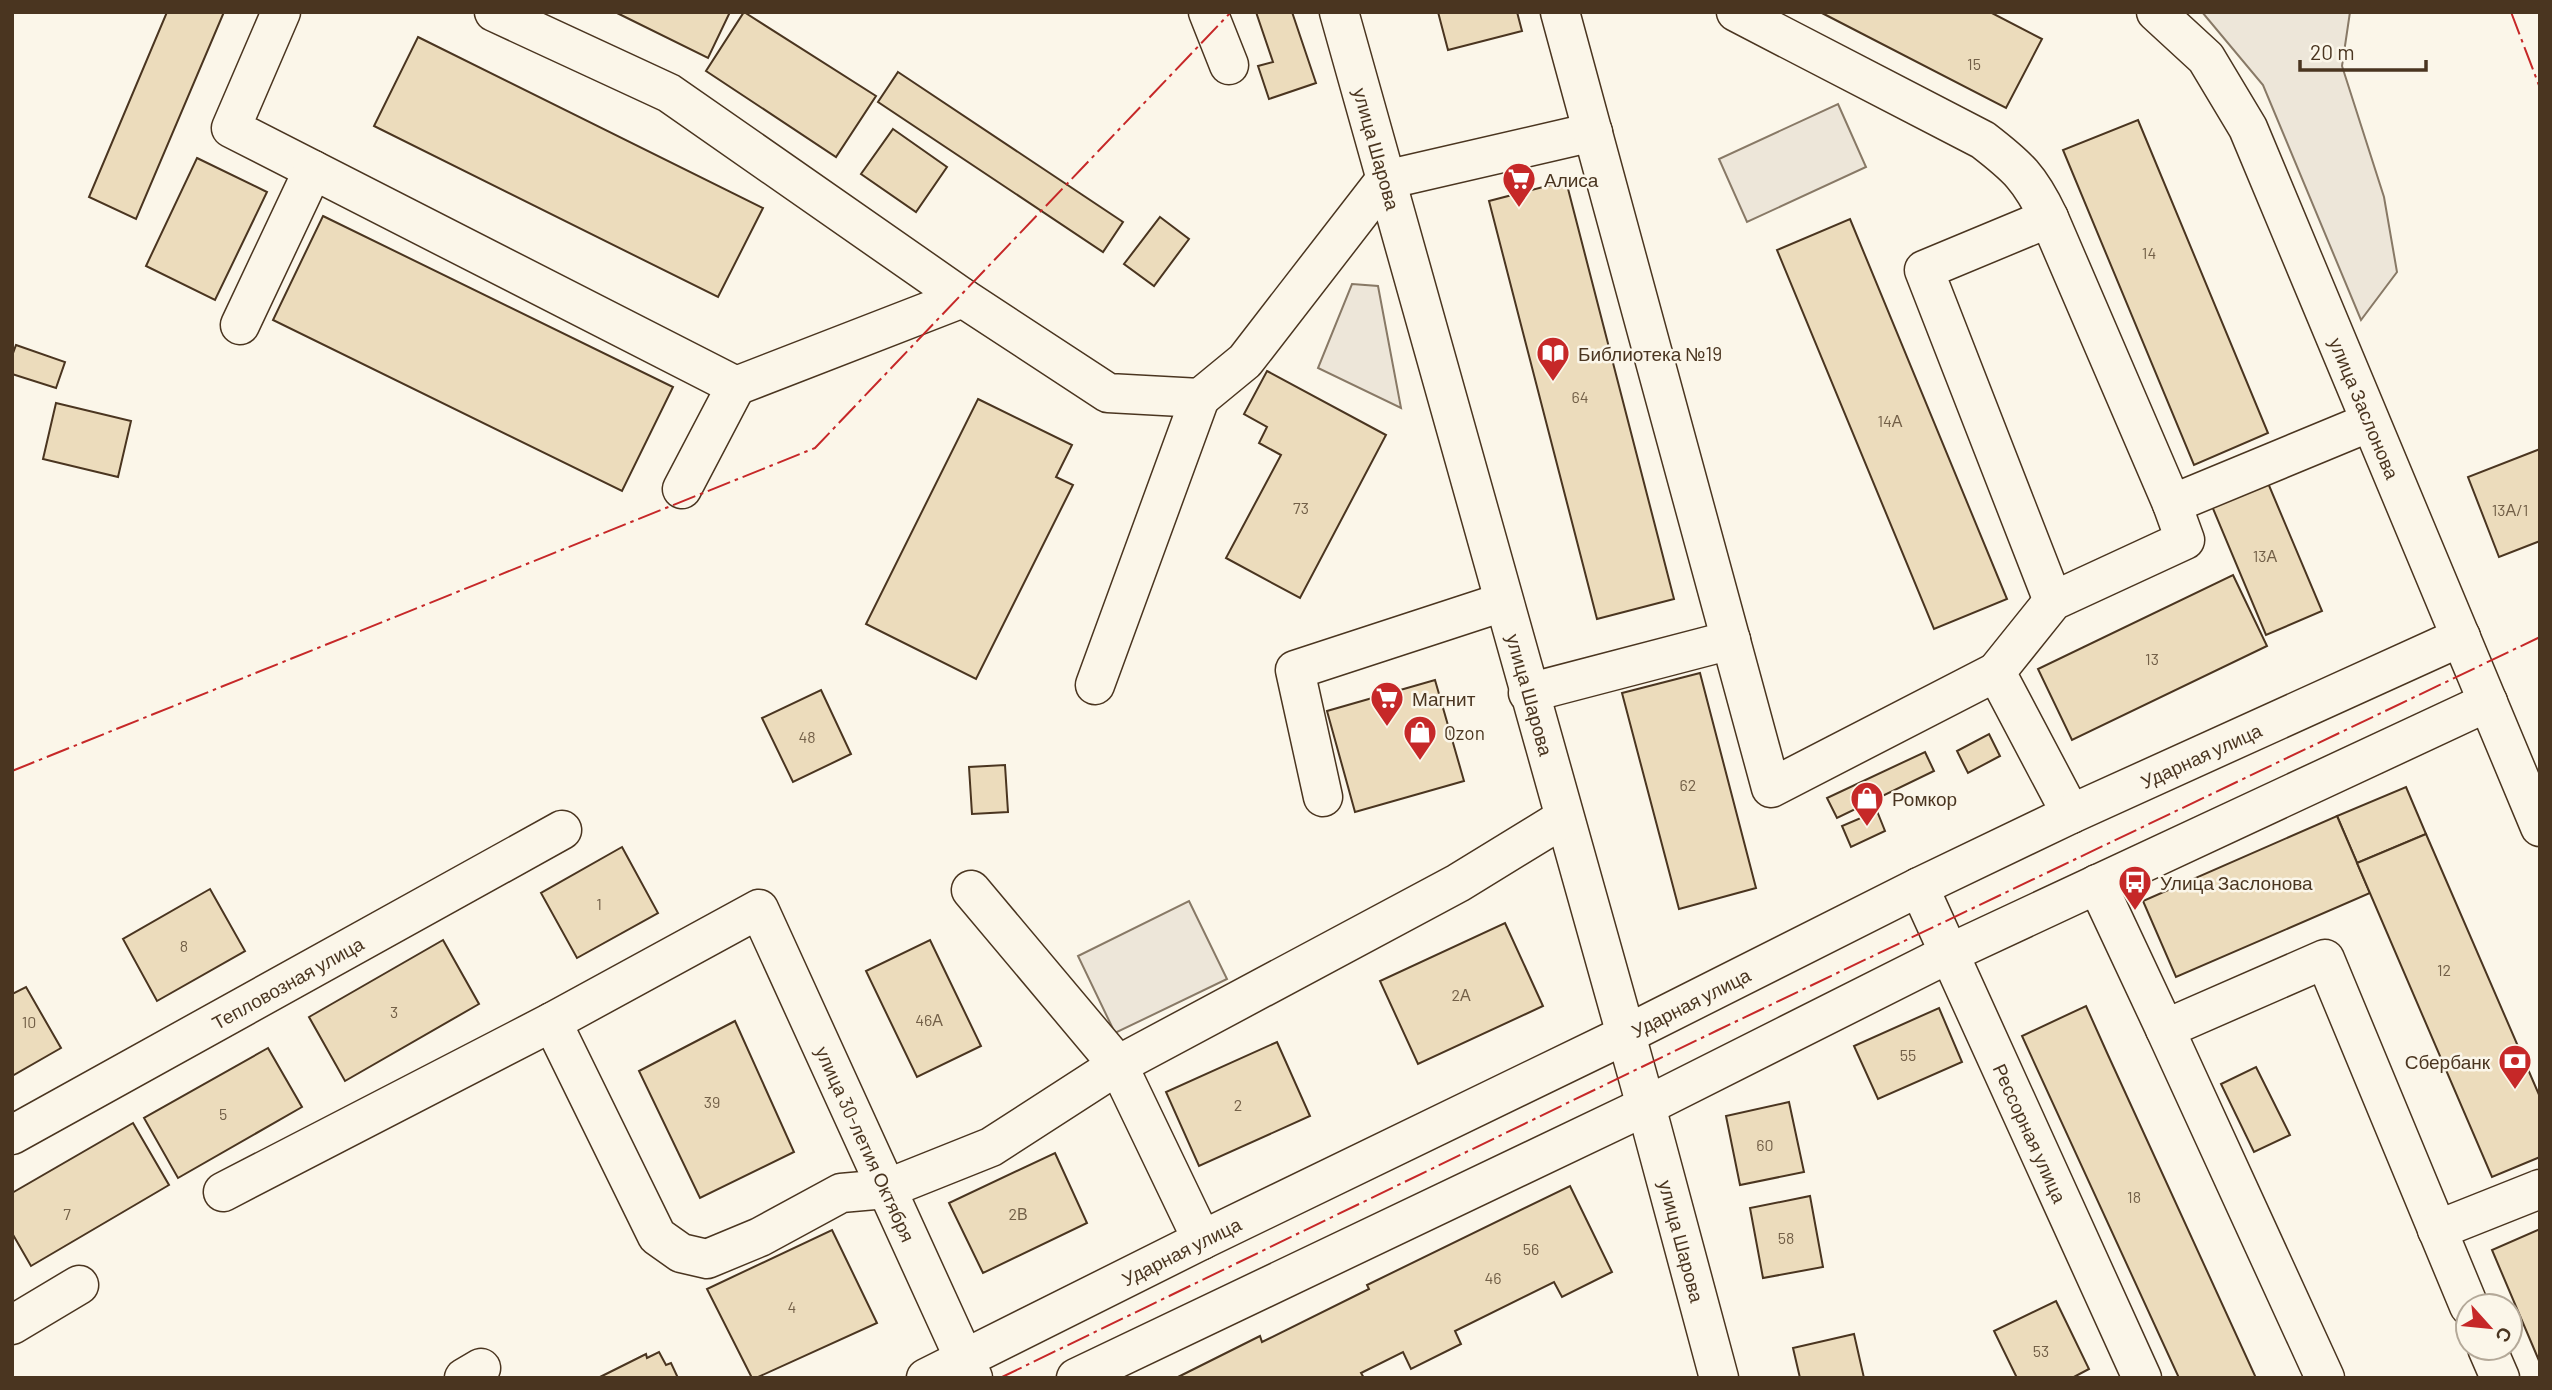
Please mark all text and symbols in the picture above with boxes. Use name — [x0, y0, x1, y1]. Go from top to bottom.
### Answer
scale bar — [2300, 28, 2426, 72]
text: 20 m — [2310, 39, 2355, 64]
house number: 15 — [1967, 54, 1981, 73]
street label: улица Шарова — [1349, 85, 1406, 213]
supermarket icon: Алиса — [1500, 160, 1538, 209]
place label: Алиса — [1544, 168, 1599, 191]
house number: 14 — [2142, 243, 2156, 262]
library icon: Библиотека №19 — [1534, 334, 1572, 383]
street label: улица Заслонова — [2325, 334, 2405, 483]
place label: Библиотека №19 — [1578, 342, 1722, 365]
house number: 64 — [1571, 387, 1589, 406]
house number: 14А — [1877, 411, 1903, 430]
house number: 73 — [1293, 498, 1309, 517]
house number: 13А/1 — [2492, 500, 2528, 519]
house number: 13А — [2253, 546, 2278, 565]
street label: улица Шарова — [1503, 631, 1559, 759]
house number: 13 — [2145, 649, 2159, 668]
supermarket icon: Магнит — [1368, 679, 1406, 728]
place label: Магнит — [1412, 687, 1476, 710]
shop icon: Ozon — [1401, 713, 1439, 762]
street label: Ударная улица — [2137, 717, 2265, 792]
place label: Ozon — [1444, 721, 1485, 744]
house number: 48 — [798, 727, 816, 746]
house number: 62 — [1680, 775, 1696, 794]
shop icon: Ромкор — [1848, 779, 1886, 828]
place label: Ромкор — [1892, 787, 1957, 810]
bus stop icon: Улица Заслонова — [2116, 863, 2154, 912]
place label: Улица Заслонова — [2160, 871, 2313, 894]
house number: 1 — [596, 894, 602, 913]
street label: Тепловозная улица — [208, 931, 368, 1033]
house number: 8 — [180, 936, 188, 955]
house number: 12 — [2437, 960, 2451, 979]
street label: Ударная улица — [1627, 962, 1754, 1042]
house number: 2А — [1451, 985, 1471, 1004]
house number: 3 — [390, 1002, 398, 1021]
house number: 46А — [915, 1010, 943, 1029]
house number: 10 — [22, 1012, 36, 1031]
street label: улица 30-летия Октября — [811, 1042, 921, 1245]
bank icon: Сбербанк — [2496, 1042, 2534, 1091]
house number: 55 — [1900, 1045, 1916, 1064]
place label: Сбербанк — [2405, 1050, 2491, 1073]
street label: Рессорная улица — [1989, 1060, 2072, 1206]
house number: 39 — [704, 1092, 720, 1111]
house number: 2 — [1234, 1095, 1242, 1114]
house number: 5 — [219, 1104, 227, 1123]
house number: 60 — [1756, 1135, 1774, 1154]
street label: улица Шарова — [1655, 1177, 1710, 1305]
house number: 18 — [2127, 1187, 2141, 1206]
house number: 7 — [63, 1204, 71, 1223]
house number: 2В — [1008, 1204, 1028, 1223]
street label: Ударная улица — [1117, 1211, 1245, 1290]
house number: 58 — [1778, 1228, 1794, 1247]
house number: 56 — [1523, 1239, 1539, 1258]
house number: 46 — [1484, 1268, 1502, 1287]
north arrow — [2454, 1292, 2524, 1362]
house number: 4 — [788, 1297, 796, 1316]
text: С — [2491, 1324, 2518, 1347]
house number: 53 — [2033, 1341, 2049, 1360]

